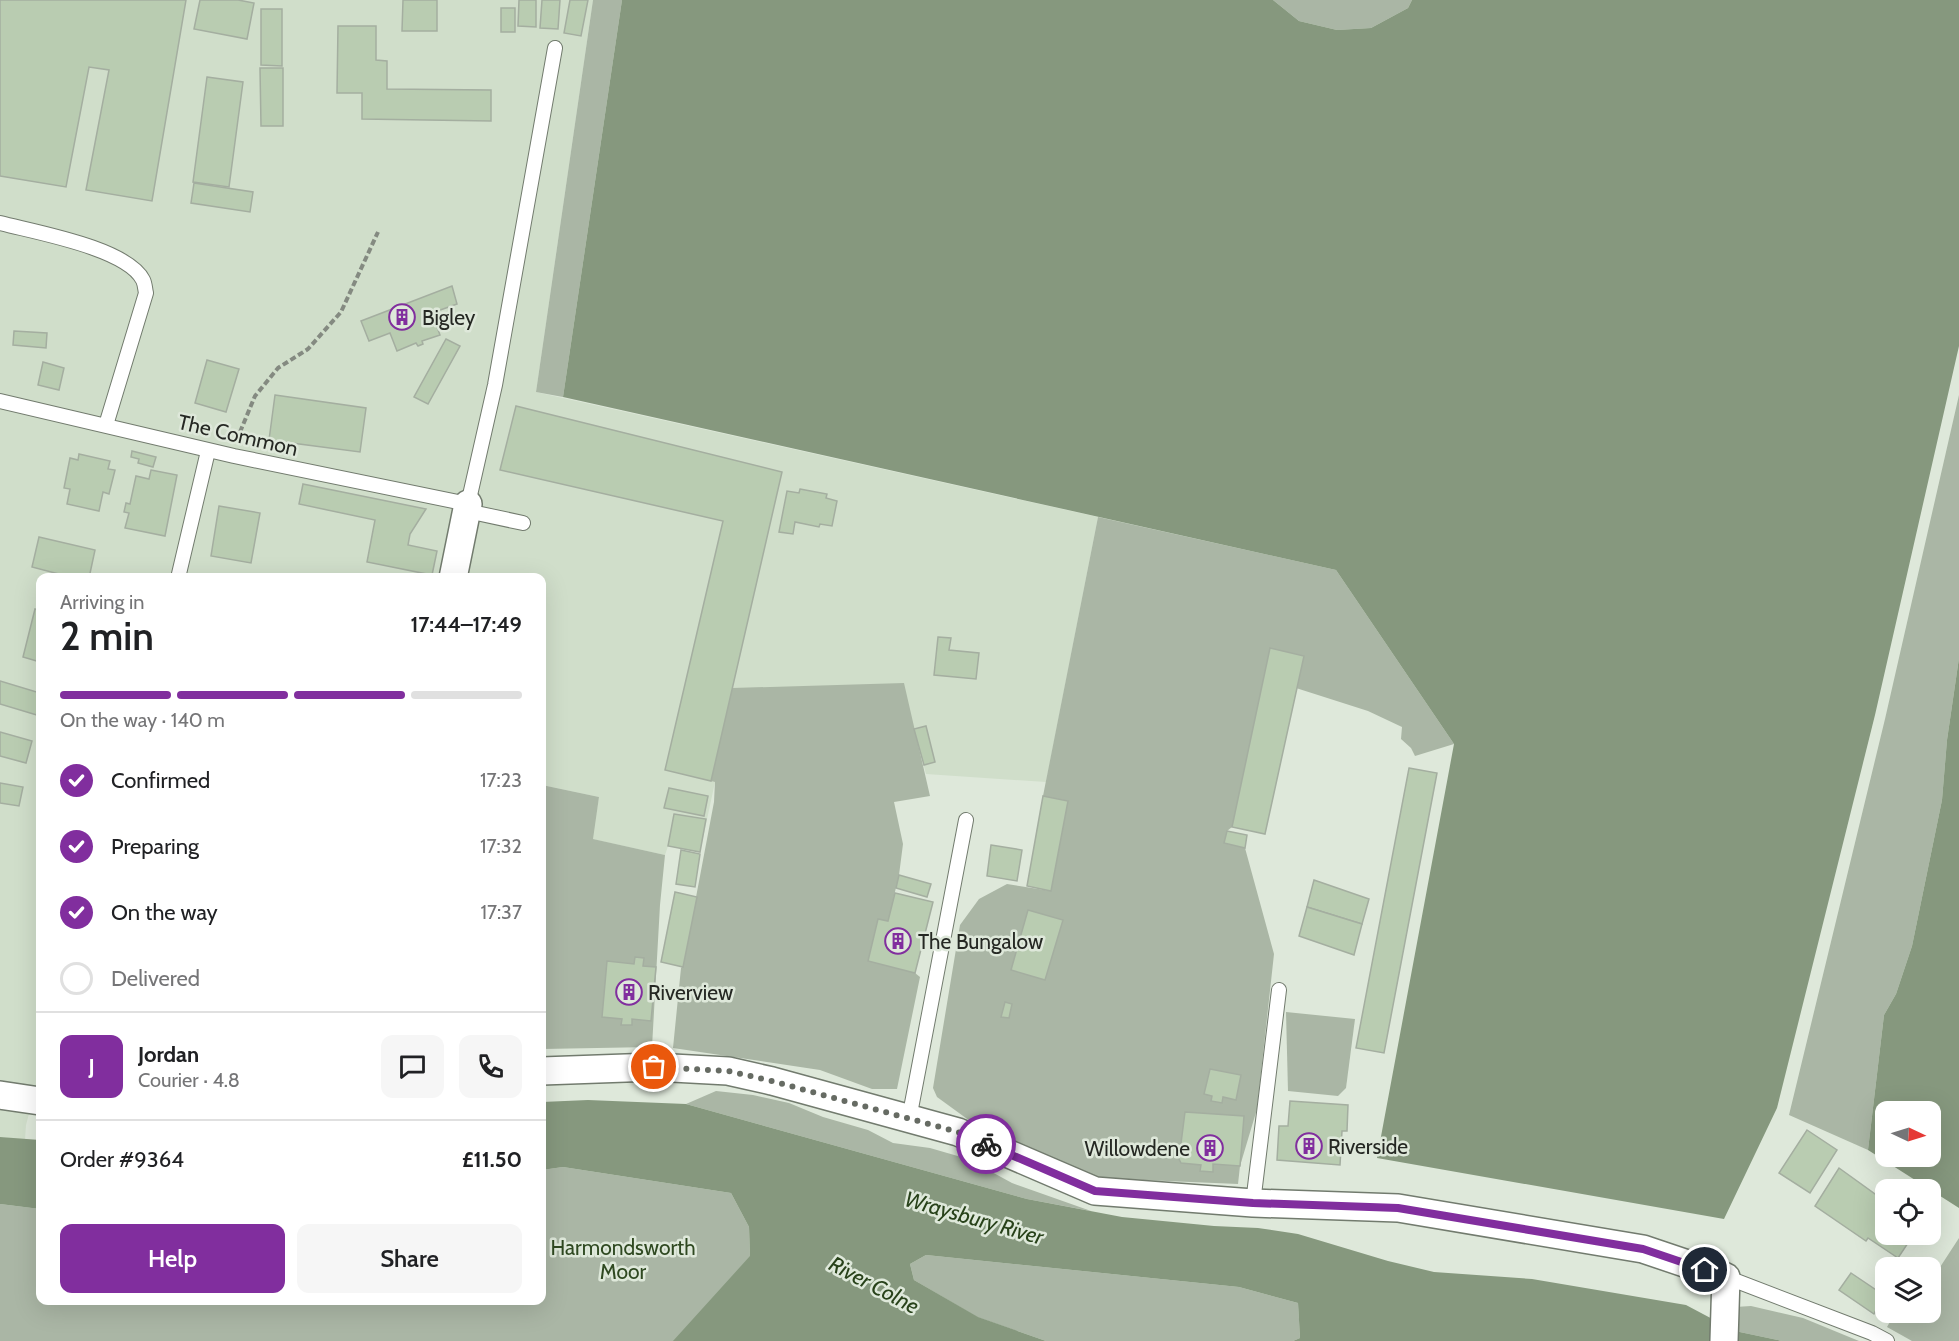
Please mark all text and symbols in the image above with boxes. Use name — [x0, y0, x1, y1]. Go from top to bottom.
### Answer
building icon: Bigley — [387, 302, 417, 332]
place label: Bigley — [422, 305, 476, 330]
street label: The Common — [176, 409, 300, 461]
text: Arriving in — [60, 590, 144, 614]
text: 17:44–17:49 — [410, 611, 522, 638]
text: 2 min — [60, 612, 154, 660]
text: On the way · 140 m — [60, 708, 225, 732]
icon: check — [60, 764, 93, 797]
text: Confirmed — [111, 767, 210, 794]
text: 17:23 — [480, 768, 522, 792]
icon: check — [60, 830, 93, 863]
text: Preparing — [111, 833, 199, 860]
text: 17:32 — [480, 834, 522, 858]
icon: check — [60, 896, 93, 929]
text: On the way — [111, 899, 218, 926]
text: 17:37 — [480, 900, 522, 924]
building icon: The Bungalow — [883, 926, 913, 956]
place label: The Bungalow — [918, 929, 1043, 954]
text: Delivered — [111, 965, 200, 992]
building icon: Riverview — [614, 977, 644, 1007]
place label: Riverview — [648, 980, 733, 1005]
button: chat — [381, 1035, 444, 1098]
button: phone — [459, 1035, 522, 1098]
text: Jordan — [138, 1041, 199, 1068]
pin — [628, 1041, 679, 1092]
icon: bag — [637, 1050, 670, 1083]
text: J — [88, 1053, 95, 1080]
text: Courier · 4.8 — [138, 1068, 240, 1092]
north arrow — [1875, 1101, 1941, 1167]
map controls — [1875, 1101, 1941, 1323]
courier — [956, 1114, 1016, 1174]
icon: bike — [970, 1128, 1003, 1161]
building icon: Riverside — [1294, 1131, 1324, 1161]
building icon: Willowdene — [1195, 1133, 1225, 1163]
place label: Riverside — [1328, 1134, 1408, 1159]
place label: Willowdene — [1085, 1136, 1190, 1161]
text: Order #9364 — [60, 1146, 184, 1173]
text: £11.50 — [462, 1146, 522, 1173]
button: locate — [1875, 1179, 1941, 1245]
water label: Wraysbury River — [902, 1185, 1048, 1251]
button: Help — [60, 1224, 285, 1293]
button: Share — [297, 1224, 522, 1293]
park label: Harmondsworth Moor — [550, 1235, 696, 1284]
pin — [1679, 1244, 1730, 1295]
water label: River Colne — [824, 1250, 924, 1320]
icon: home — [1688, 1253, 1721, 1286]
button: layers — [1875, 1257, 1941, 1323]

